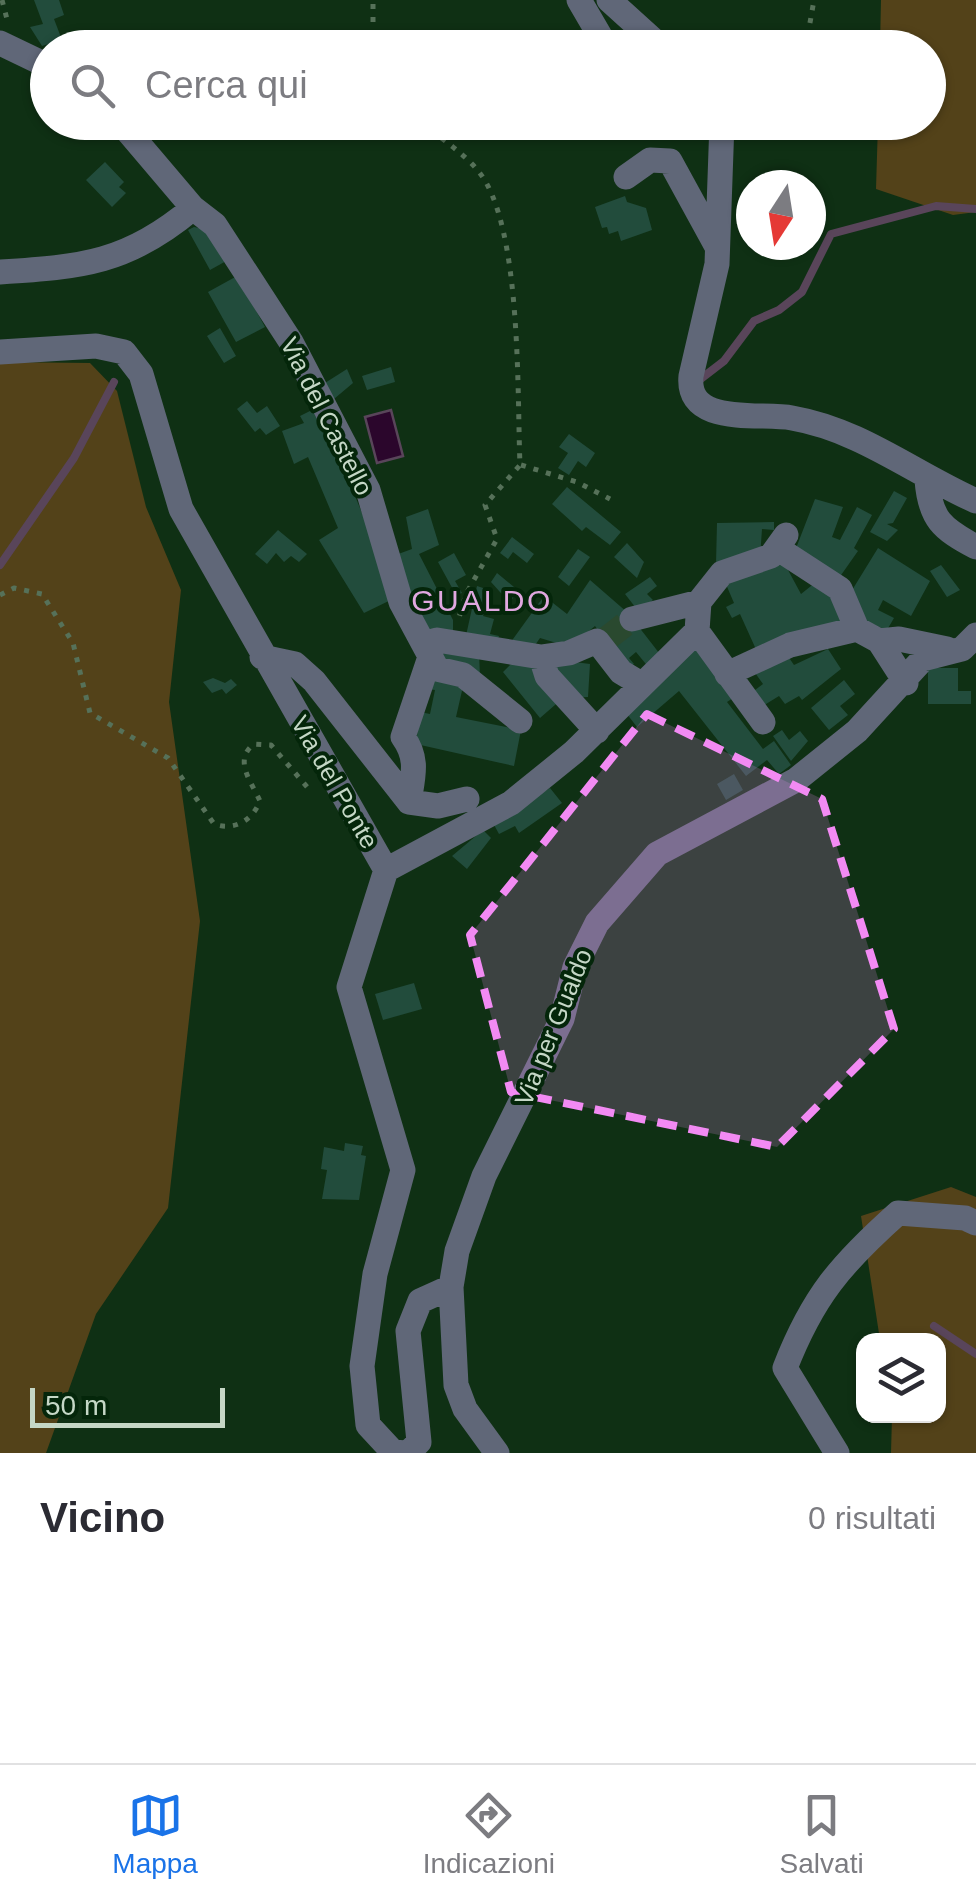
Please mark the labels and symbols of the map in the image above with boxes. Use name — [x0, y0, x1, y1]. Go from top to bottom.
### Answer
north arrow — [736, 170, 826, 260]
street label: Via del Castello — [275, 332, 379, 500]
district label: GUALDO — [411, 584, 553, 617]
street label: Via del Ponte — [286, 711, 384, 853]
street label: Via per Gualdo — [509, 945, 597, 1109]
scale bar — [30, 1383, 225, 1428]

